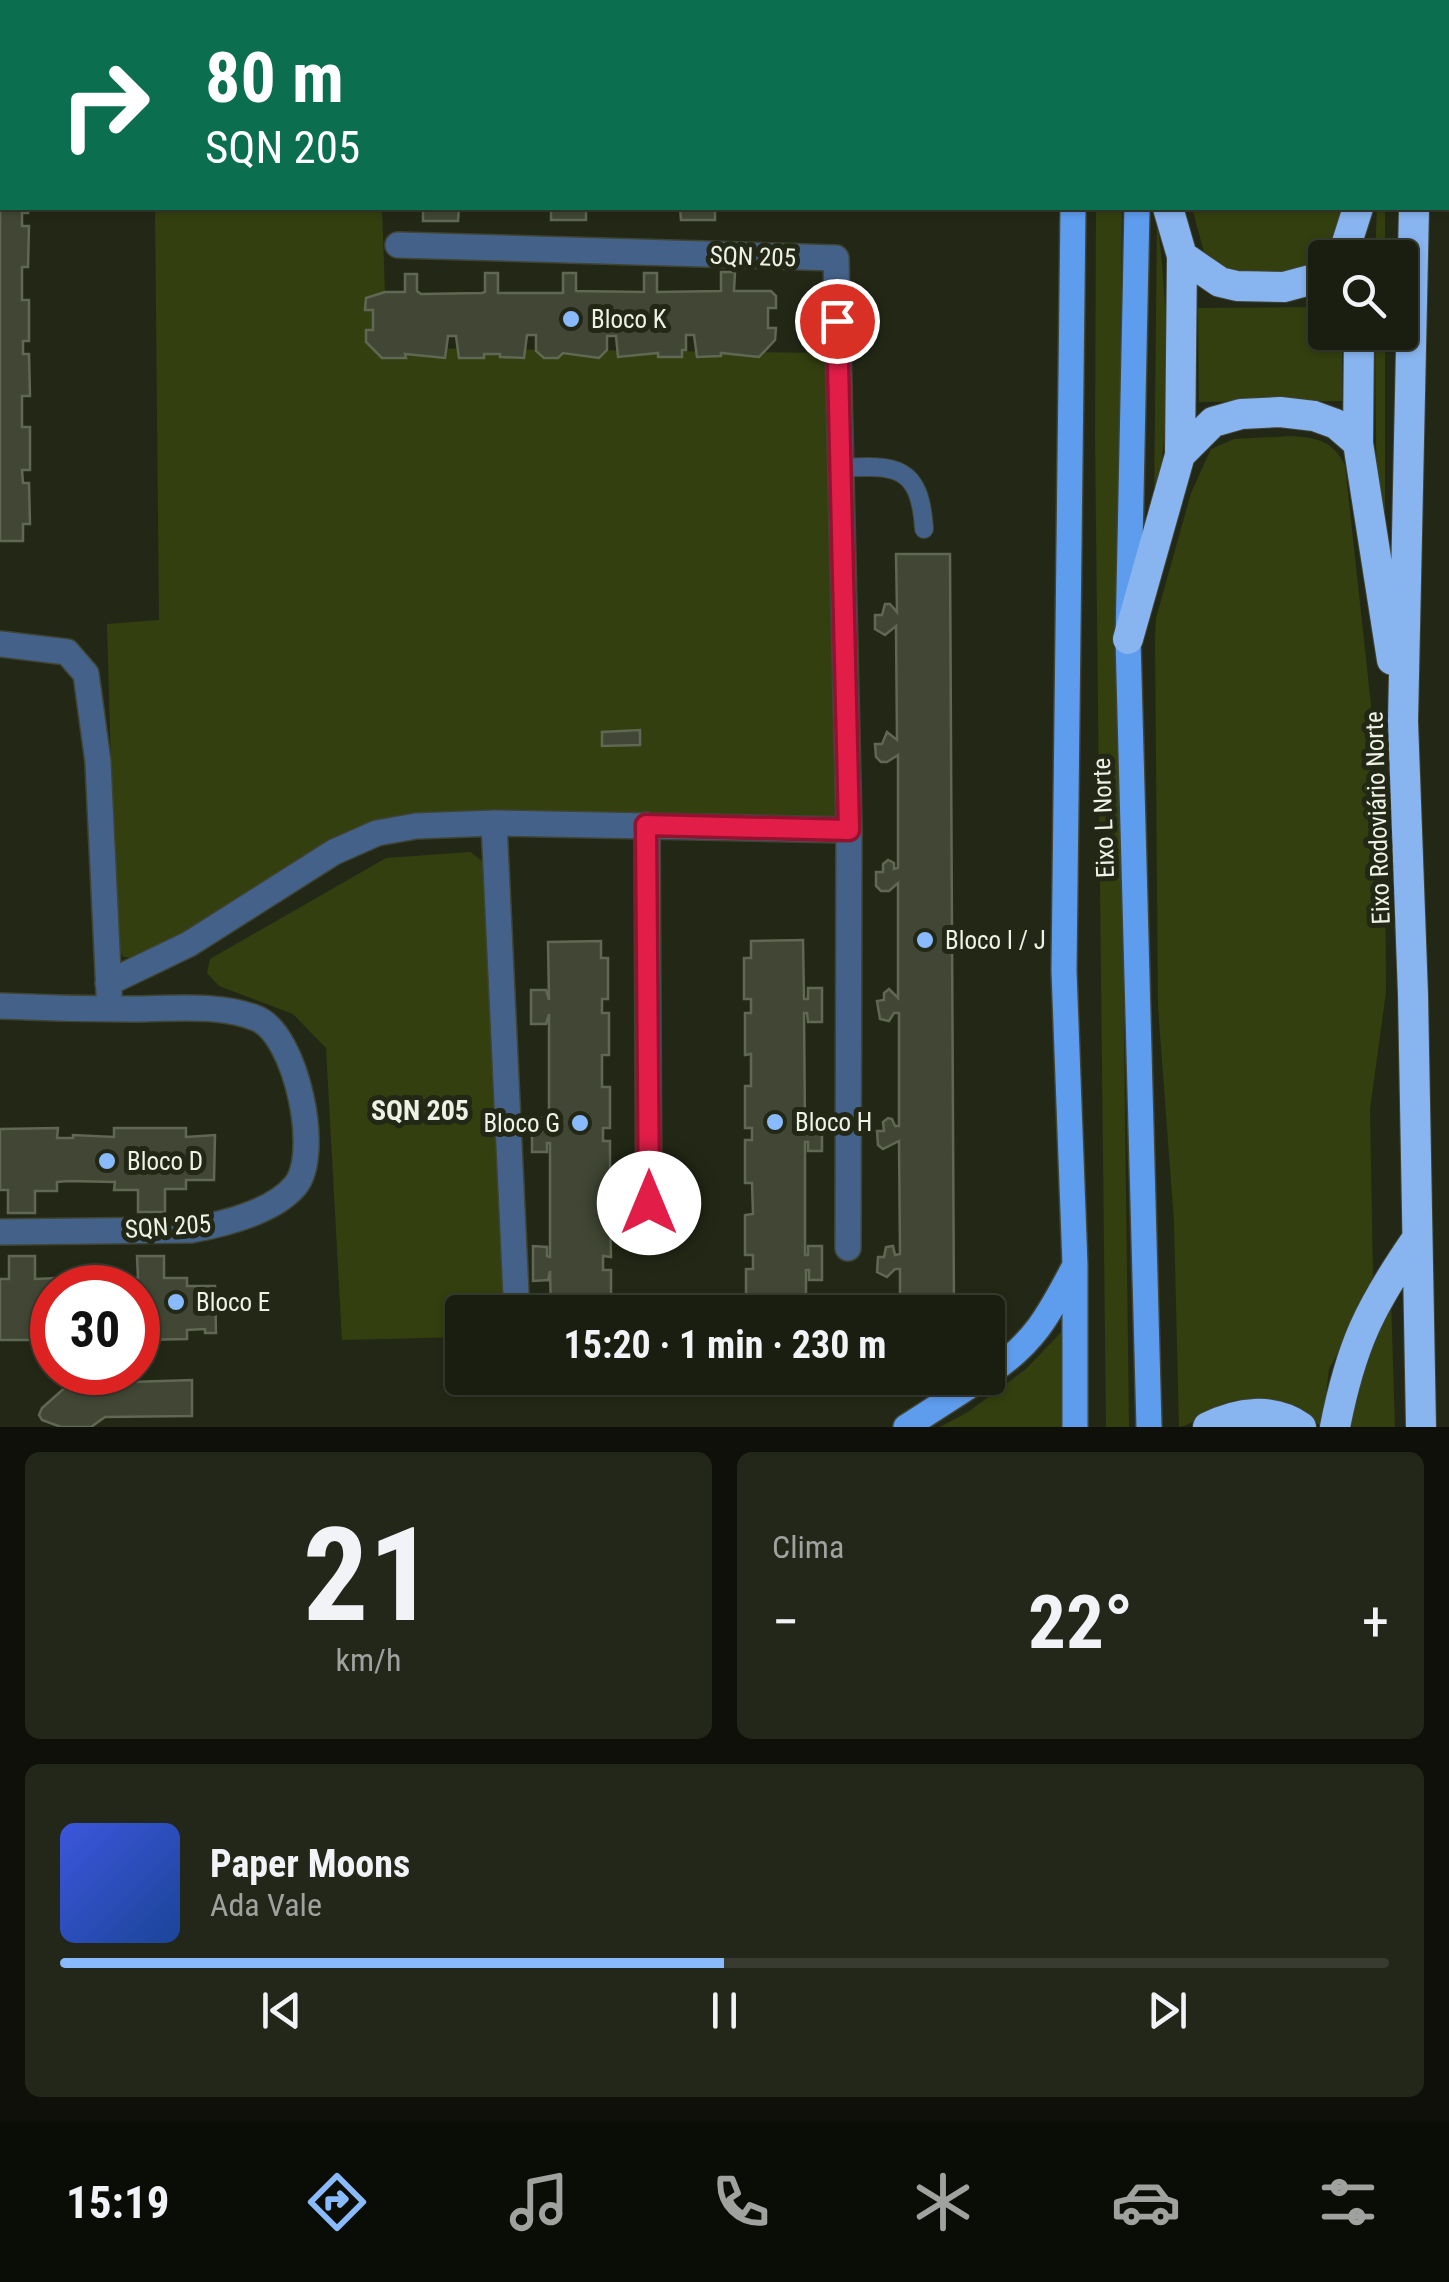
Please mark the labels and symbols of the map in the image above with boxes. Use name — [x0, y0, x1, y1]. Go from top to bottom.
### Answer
street label: SQN 205 — [709, 241, 797, 272]
pin — [795, 279, 880, 364]
place label: Bloco K — [591, 305, 667, 334]
marker: Bloco K — [560, 308, 582, 330]
street label: Eixo Rodoviário Norte — [1359, 711, 1396, 925]
street label: Eixo L Norte — [1087, 757, 1120, 879]
place label: Bloco I / J — [945, 926, 1046, 955]
marker: Bloco I / J — [914, 929, 936, 951]
district label: SQN 205 — [371, 1094, 469, 1127]
place label: Bloco H — [795, 1108, 872, 1137]
place label: Bloco G — [483, 1109, 560, 1138]
marker: Bloco H — [764, 1111, 786, 1133]
marker: Bloco G — [569, 1112, 591, 1134]
place label: Bloco D — [127, 1147, 203, 1176]
marker: Bloco D — [96, 1150, 118, 1172]
position arrow — [597, 1151, 701, 1255]
street label: SQN 205 — [124, 1209, 212, 1244]
speed limit sign: 30 — [30, 1265, 160, 1395]
place label: Bloco E — [196, 1288, 270, 1317]
marker: Bloco E — [165, 1291, 187, 1313]

